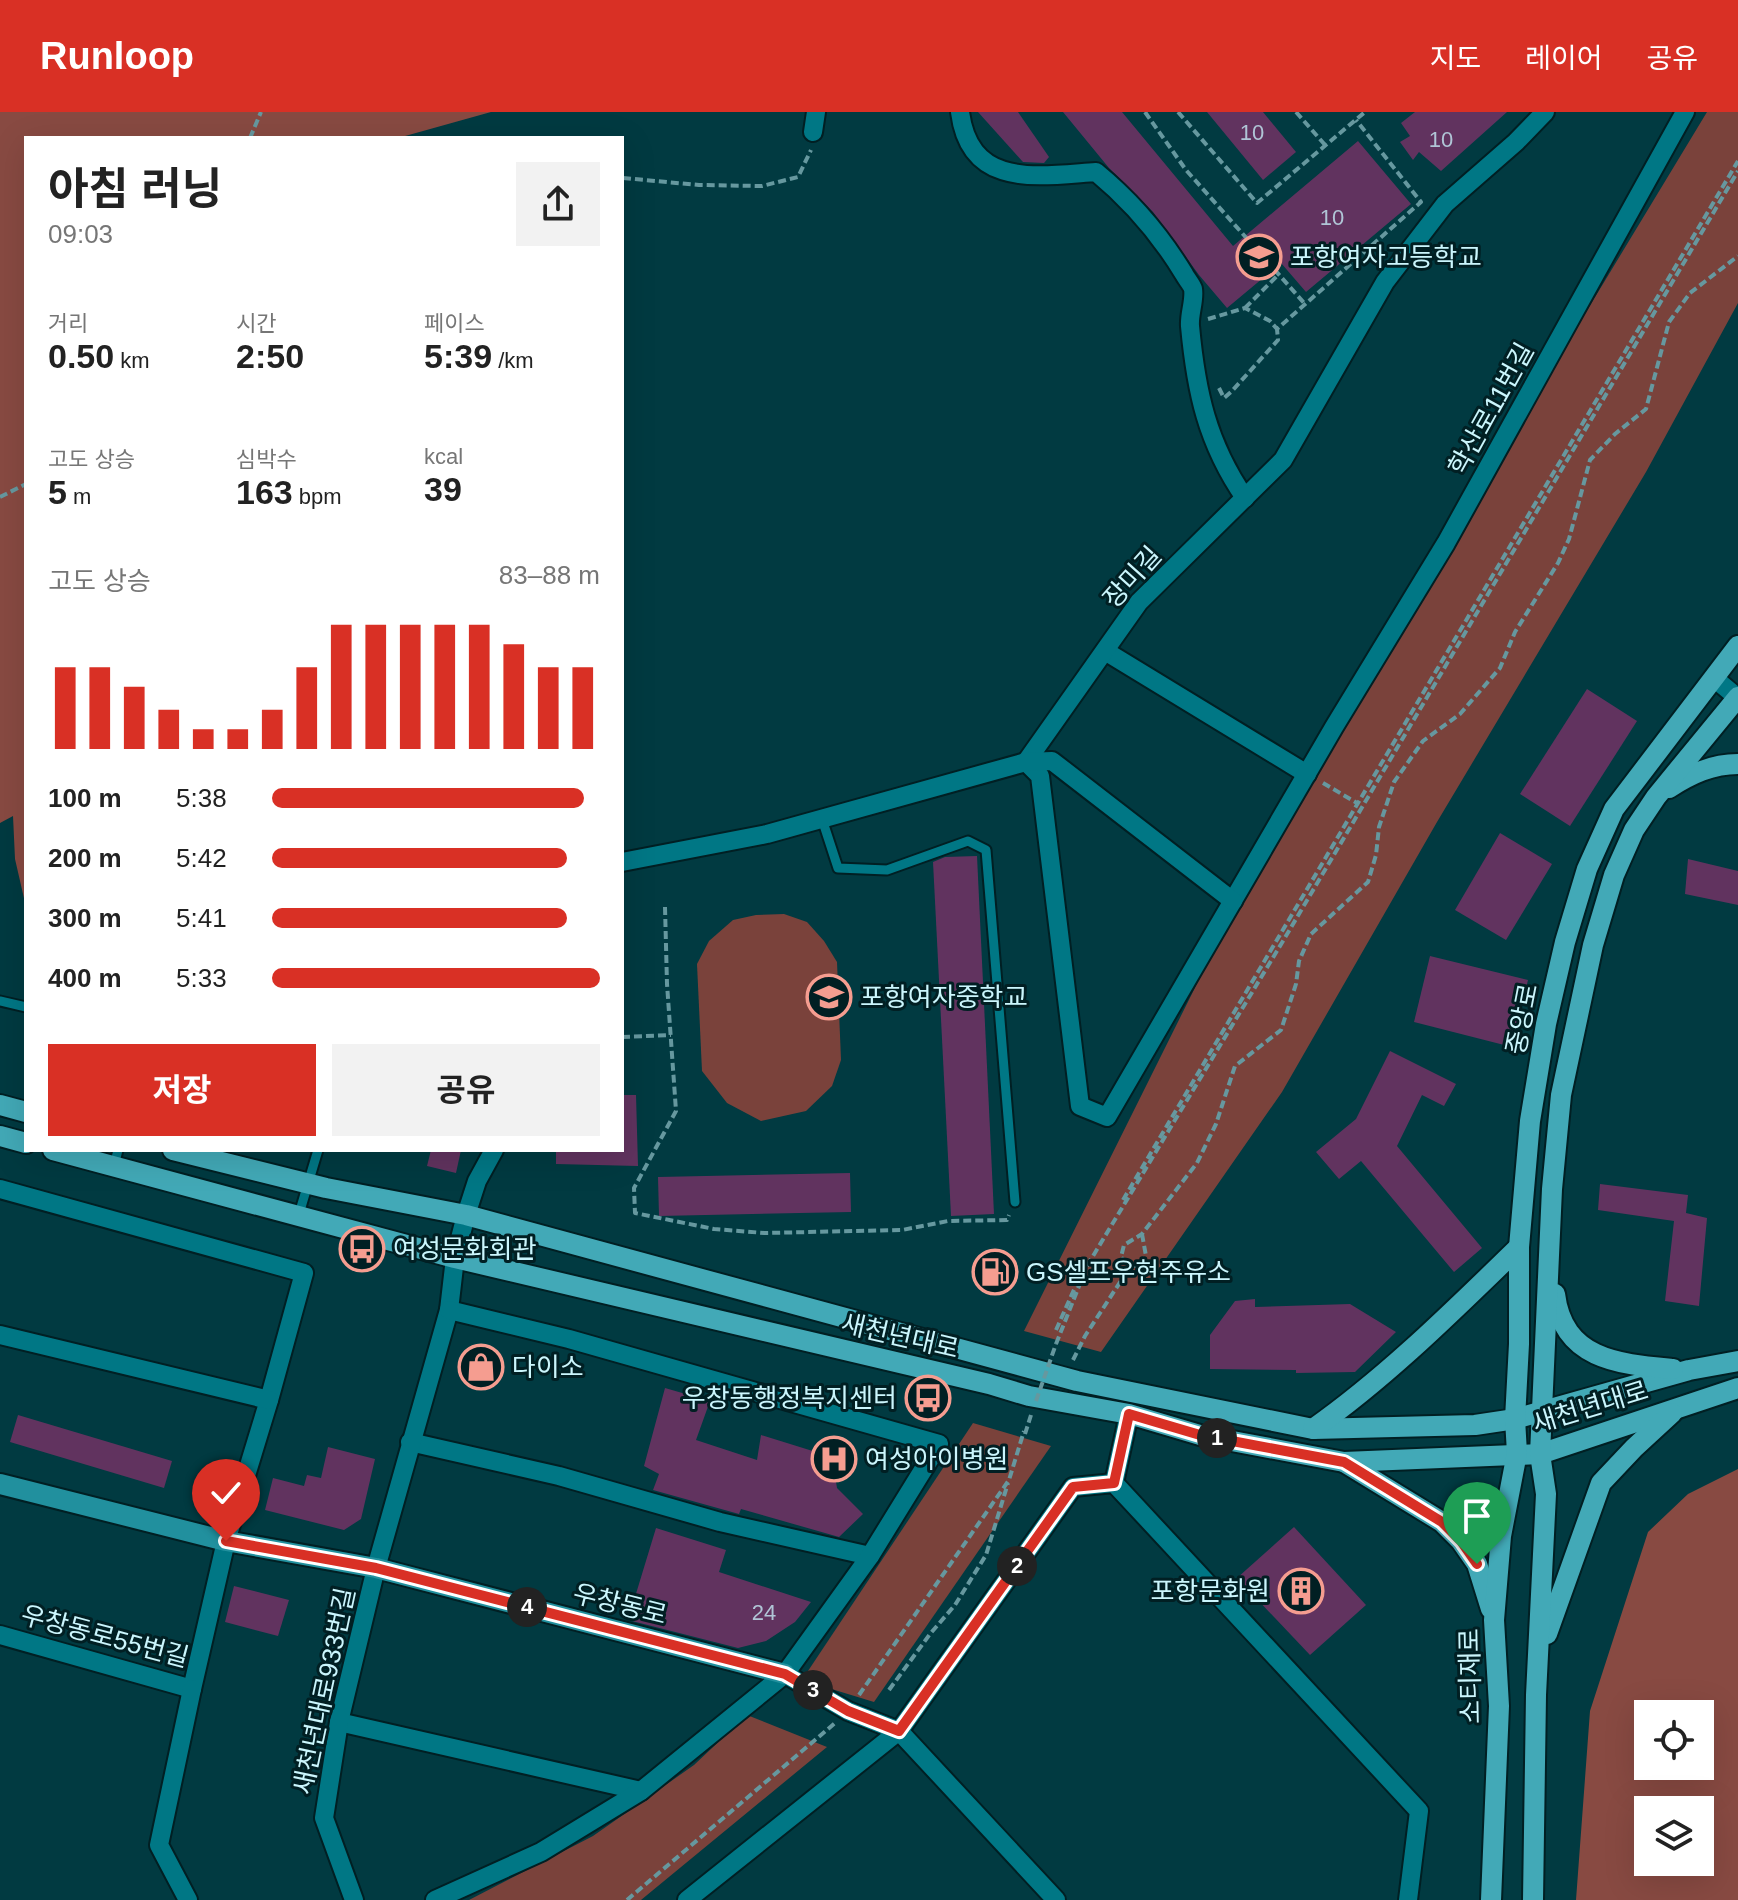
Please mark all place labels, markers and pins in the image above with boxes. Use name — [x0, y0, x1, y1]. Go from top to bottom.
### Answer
school or university icon: 포항여자고등학교 — [1235, 233, 1283, 281]
place label: 포항여자고등학교 — [1290, 242, 1481, 272]
school or university icon: 포항여자중학교 — [805, 973, 853, 1021]
place label: 포항여자중학교 — [860, 982, 1027, 1012]
bus stop icon: 여성문화회관 — [338, 1225, 386, 1273]
place label: 여성문화회관 — [393, 1234, 537, 1264]
fuel station icon: GS셀프우현주유소 — [971, 1248, 1019, 1296]
place label: GS셀프우현주유소 — [1026, 1257, 1231, 1287]
shop icon: 다이소 — [457, 1343, 505, 1391]
place label: 다이소 — [512, 1352, 584, 1382]
bus stop icon: 우창동행정복지센터 — [904, 1374, 952, 1422]
place label: 우창동행정복지센터 — [682, 1383, 897, 1413]
pin: 1 — [1197, 1418, 1237, 1458]
hospital icon: 여성아이병원 — [810, 1435, 858, 1483]
place label: 여성아이병원 — [865, 1444, 1009, 1474]
pin — [192, 1459, 260, 1541]
pin — [1443, 1482, 1511, 1564]
pin: 2 — [997, 1546, 1037, 1586]
building icon: 포항문화원 — [1277, 1567, 1325, 1615]
place label: 포항문화원 — [1150, 1576, 1270, 1606]
pin: 4 — [507, 1587, 547, 1627]
pin: 3 — [793, 1670, 833, 1710]

